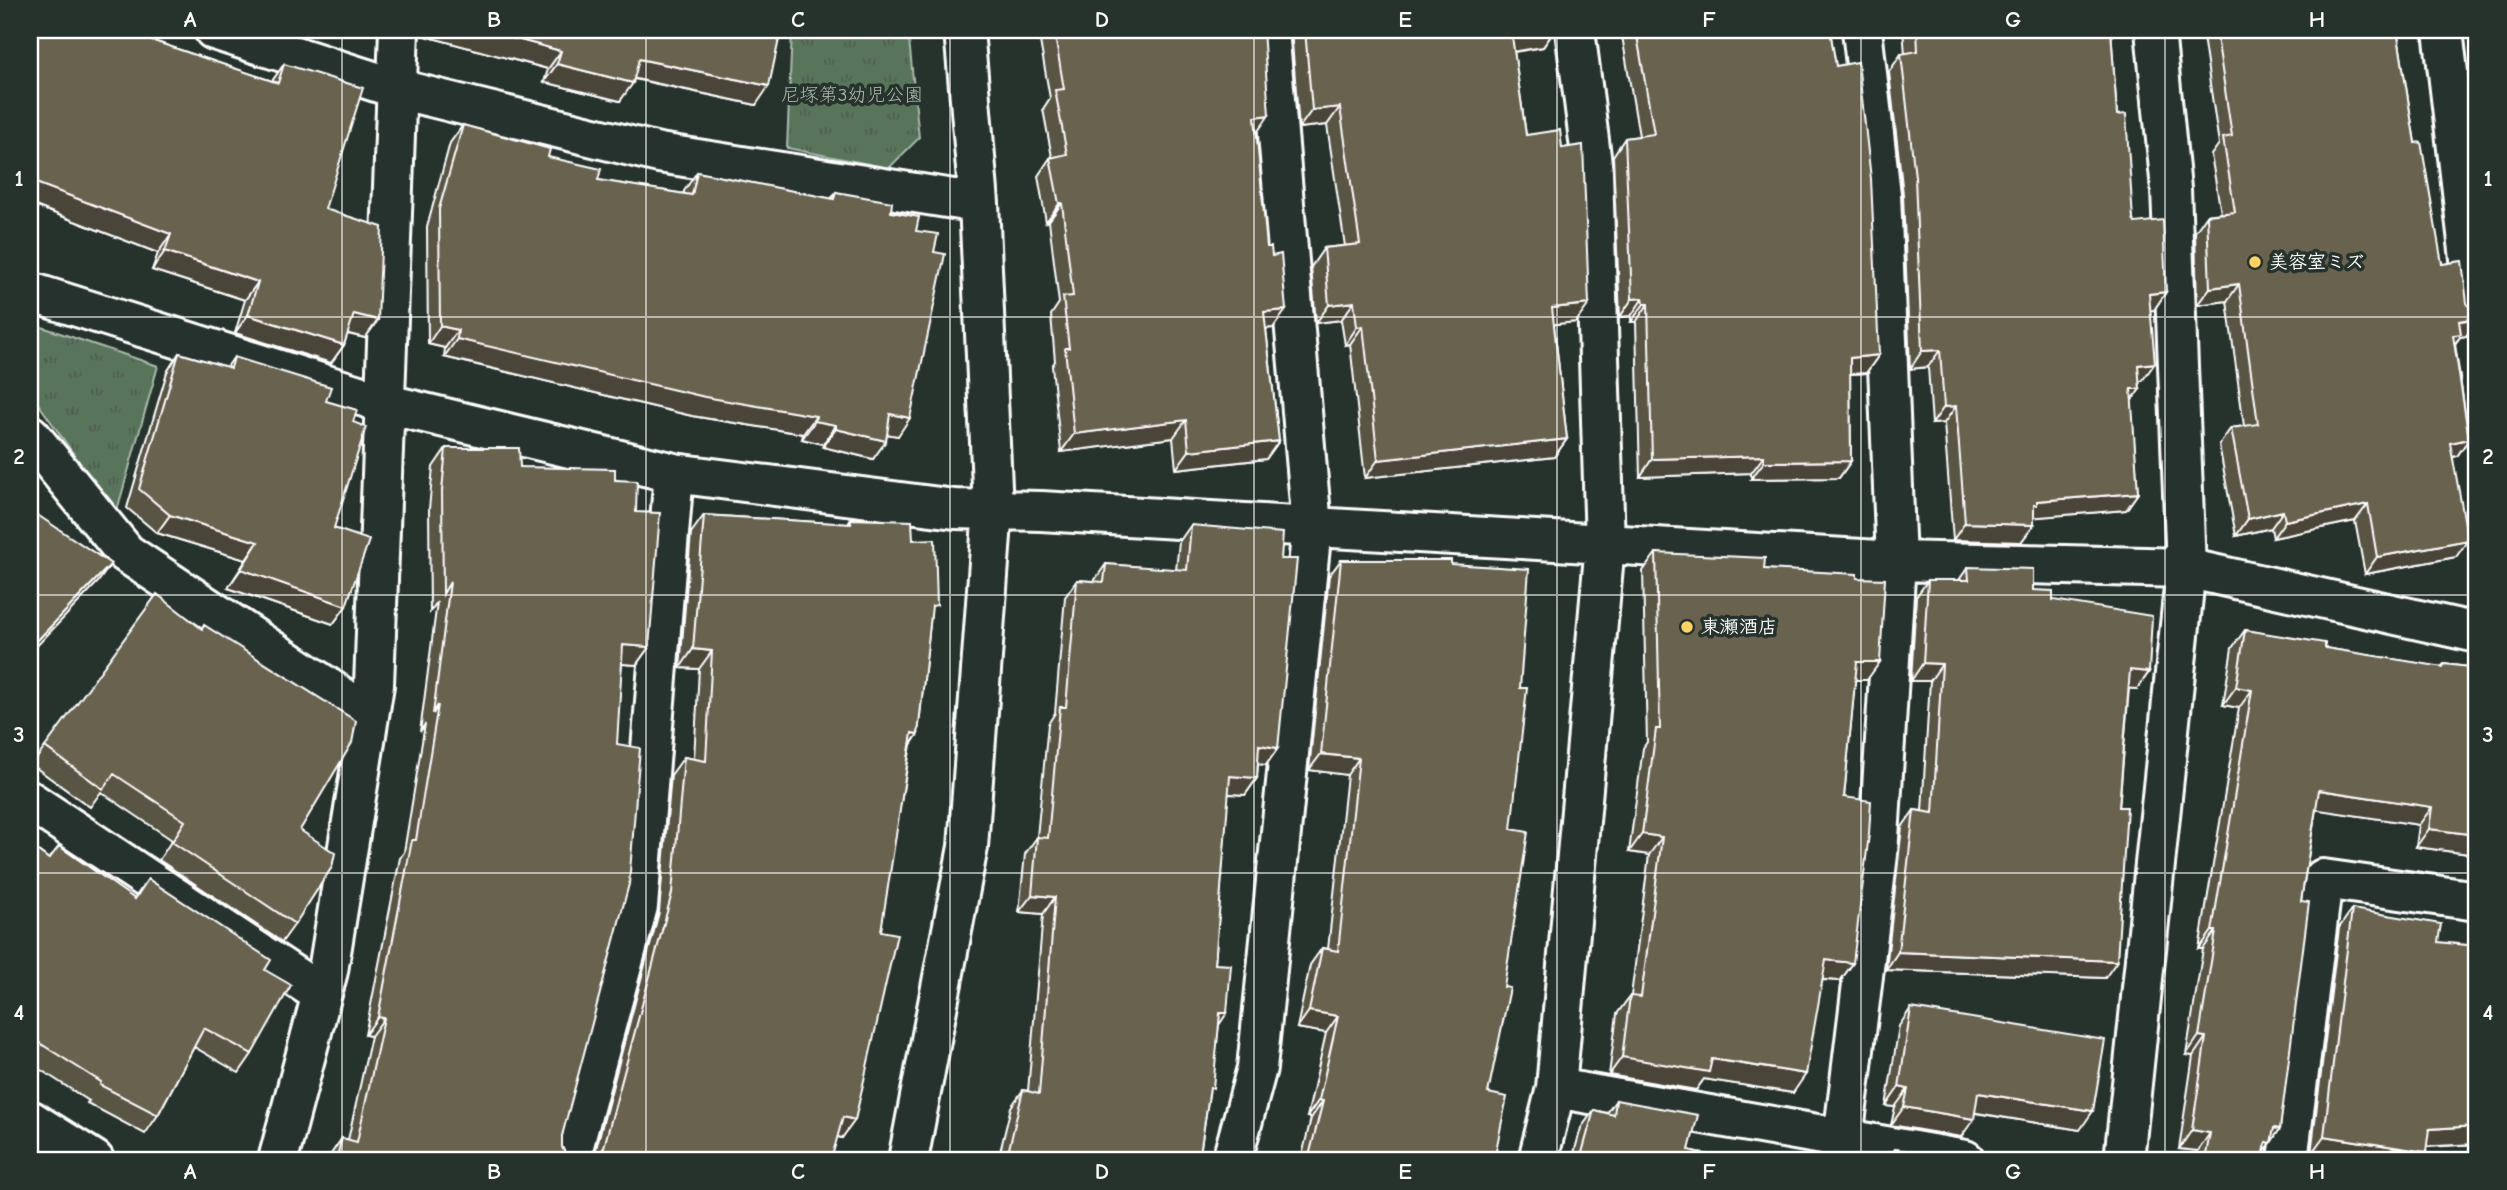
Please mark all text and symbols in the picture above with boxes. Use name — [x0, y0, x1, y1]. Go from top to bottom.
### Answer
text: A — [184, 6, 197, 33]
text: B — [487, 6, 501, 33]
text: C — [791, 6, 805, 33]
text: D — [1095, 6, 1109, 33]
text: E — [1398, 6, 1412, 33]
text: F — [1702, 6, 1716, 33]
text: G — [2005, 6, 2021, 33]
text: H — [2309, 6, 2325, 33]
park label: 尼塚第3幼児公園 — [781, 84, 923, 106]
text: 1 — [14, 165, 24, 192]
text: 1 — [2483, 165, 2493, 192]
place label: 美容室ミズ — [2269, 251, 2364, 273]
marker: 美容室ミズ — [2247, 254, 2263, 270]
text: 2 — [13, 443, 25, 470]
text: 2 — [2482, 443, 2494, 470]
place label: 東瀬酒店 — [1701, 616, 1777, 638]
marker: 東瀬酒店 — [1679, 619, 1695, 635]
text: 3 — [13, 721, 25, 748]
text: 3 — [2482, 721, 2494, 748]
text: 4 — [14, 999, 25, 1026]
text: 4 — [2483, 999, 2494, 1026]
text: A — [184, 1158, 197, 1185]
text: B — [487, 1158, 501, 1185]
text: C — [791, 1158, 805, 1185]
text: D — [1095, 1158, 1109, 1185]
text: E — [1398, 1158, 1412, 1185]
text: F — [1702, 1158, 1716, 1185]
text: G — [2005, 1158, 2021, 1185]
text: H — [2309, 1158, 2325, 1185]

